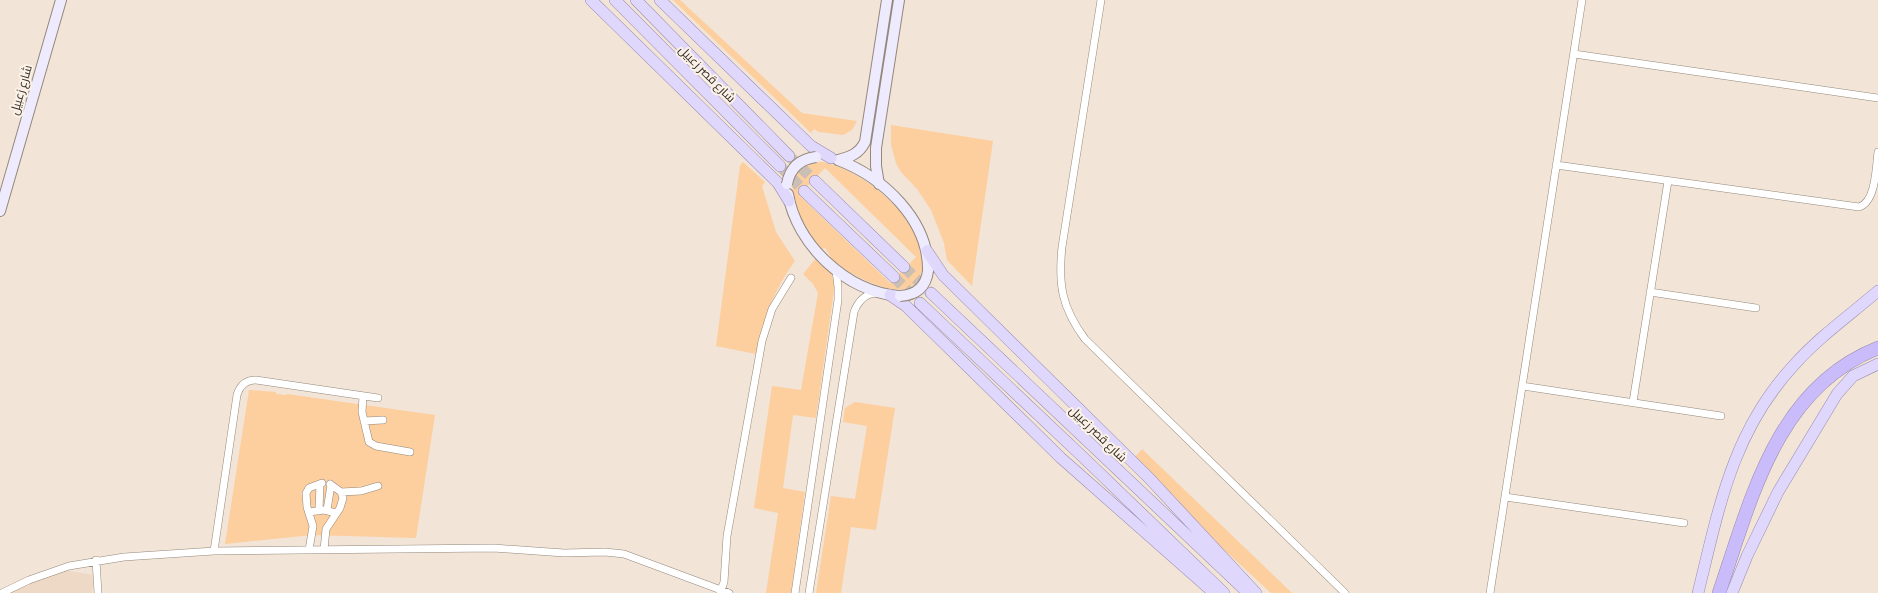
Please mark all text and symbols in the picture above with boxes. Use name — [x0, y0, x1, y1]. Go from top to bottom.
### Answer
street label: شارع قصر زعبيل — [675, 43, 738, 106]
street label: شارع زعبيل — [7, 63, 36, 117]
street label: شارع قصر زعبيل — [1066, 403, 1130, 466]

